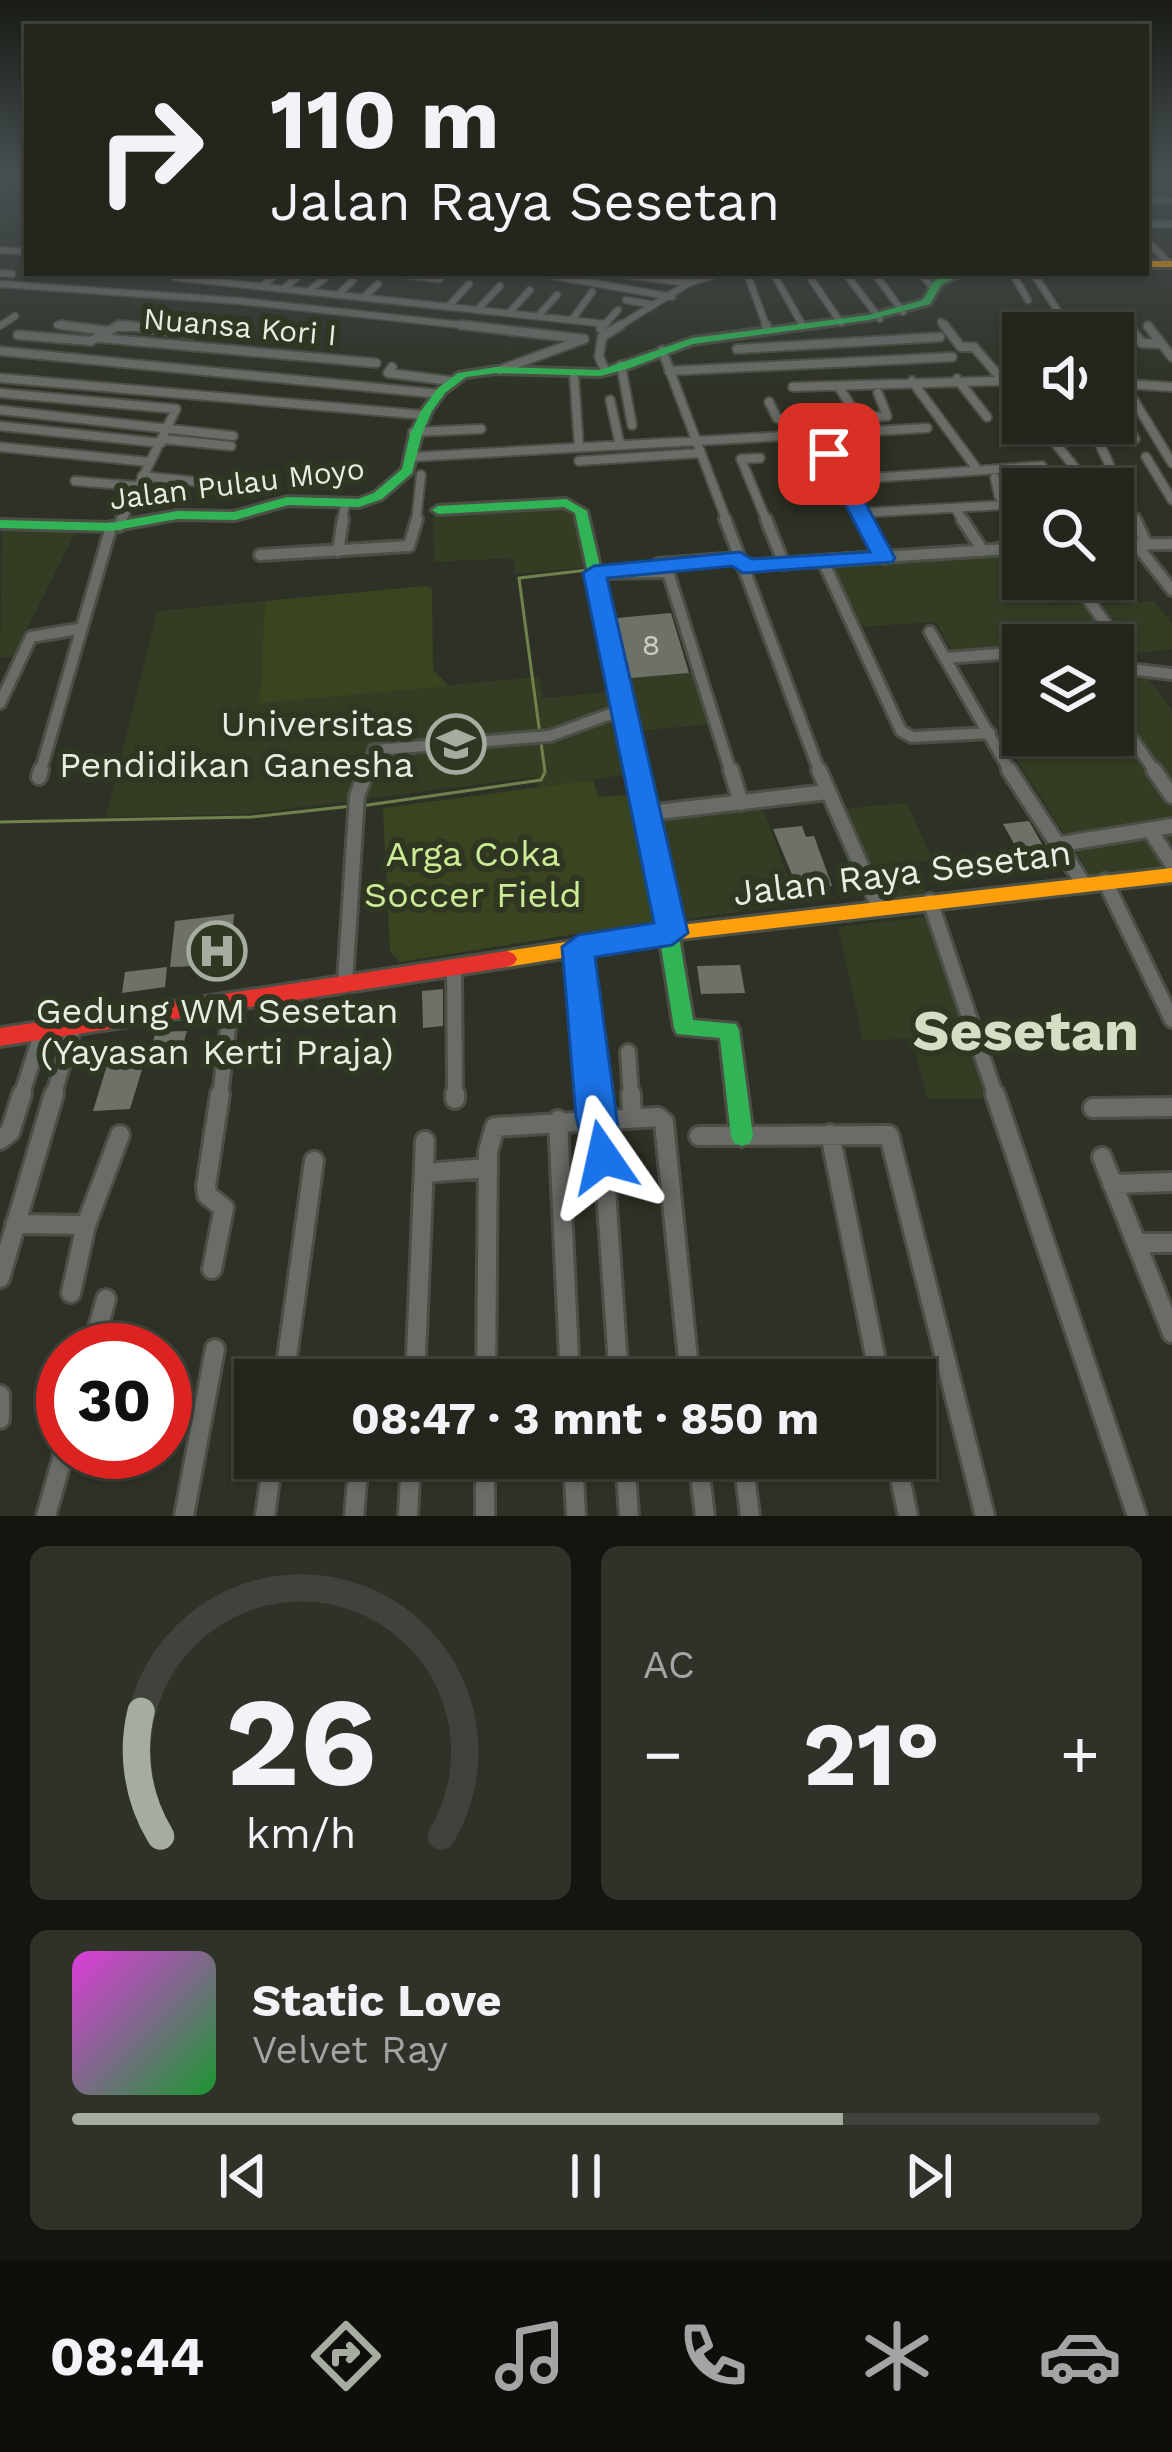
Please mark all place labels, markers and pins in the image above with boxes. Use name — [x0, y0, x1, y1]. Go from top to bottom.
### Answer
pin — [778, 403, 880, 505]
place label: Universitas Pendidikan Ganesha — [59, 703, 414, 786]
school or university icon: Universitas Pendidikan Ganesha — [425, 713, 487, 775]
hospital icon: Gedung WM Sesetan (Yayasan Kerti Praja) — [186, 920, 248, 982]
place label: Gedung WM Sesetan (Yayasan Kerti Praja) — [36, 990, 398, 1073]

